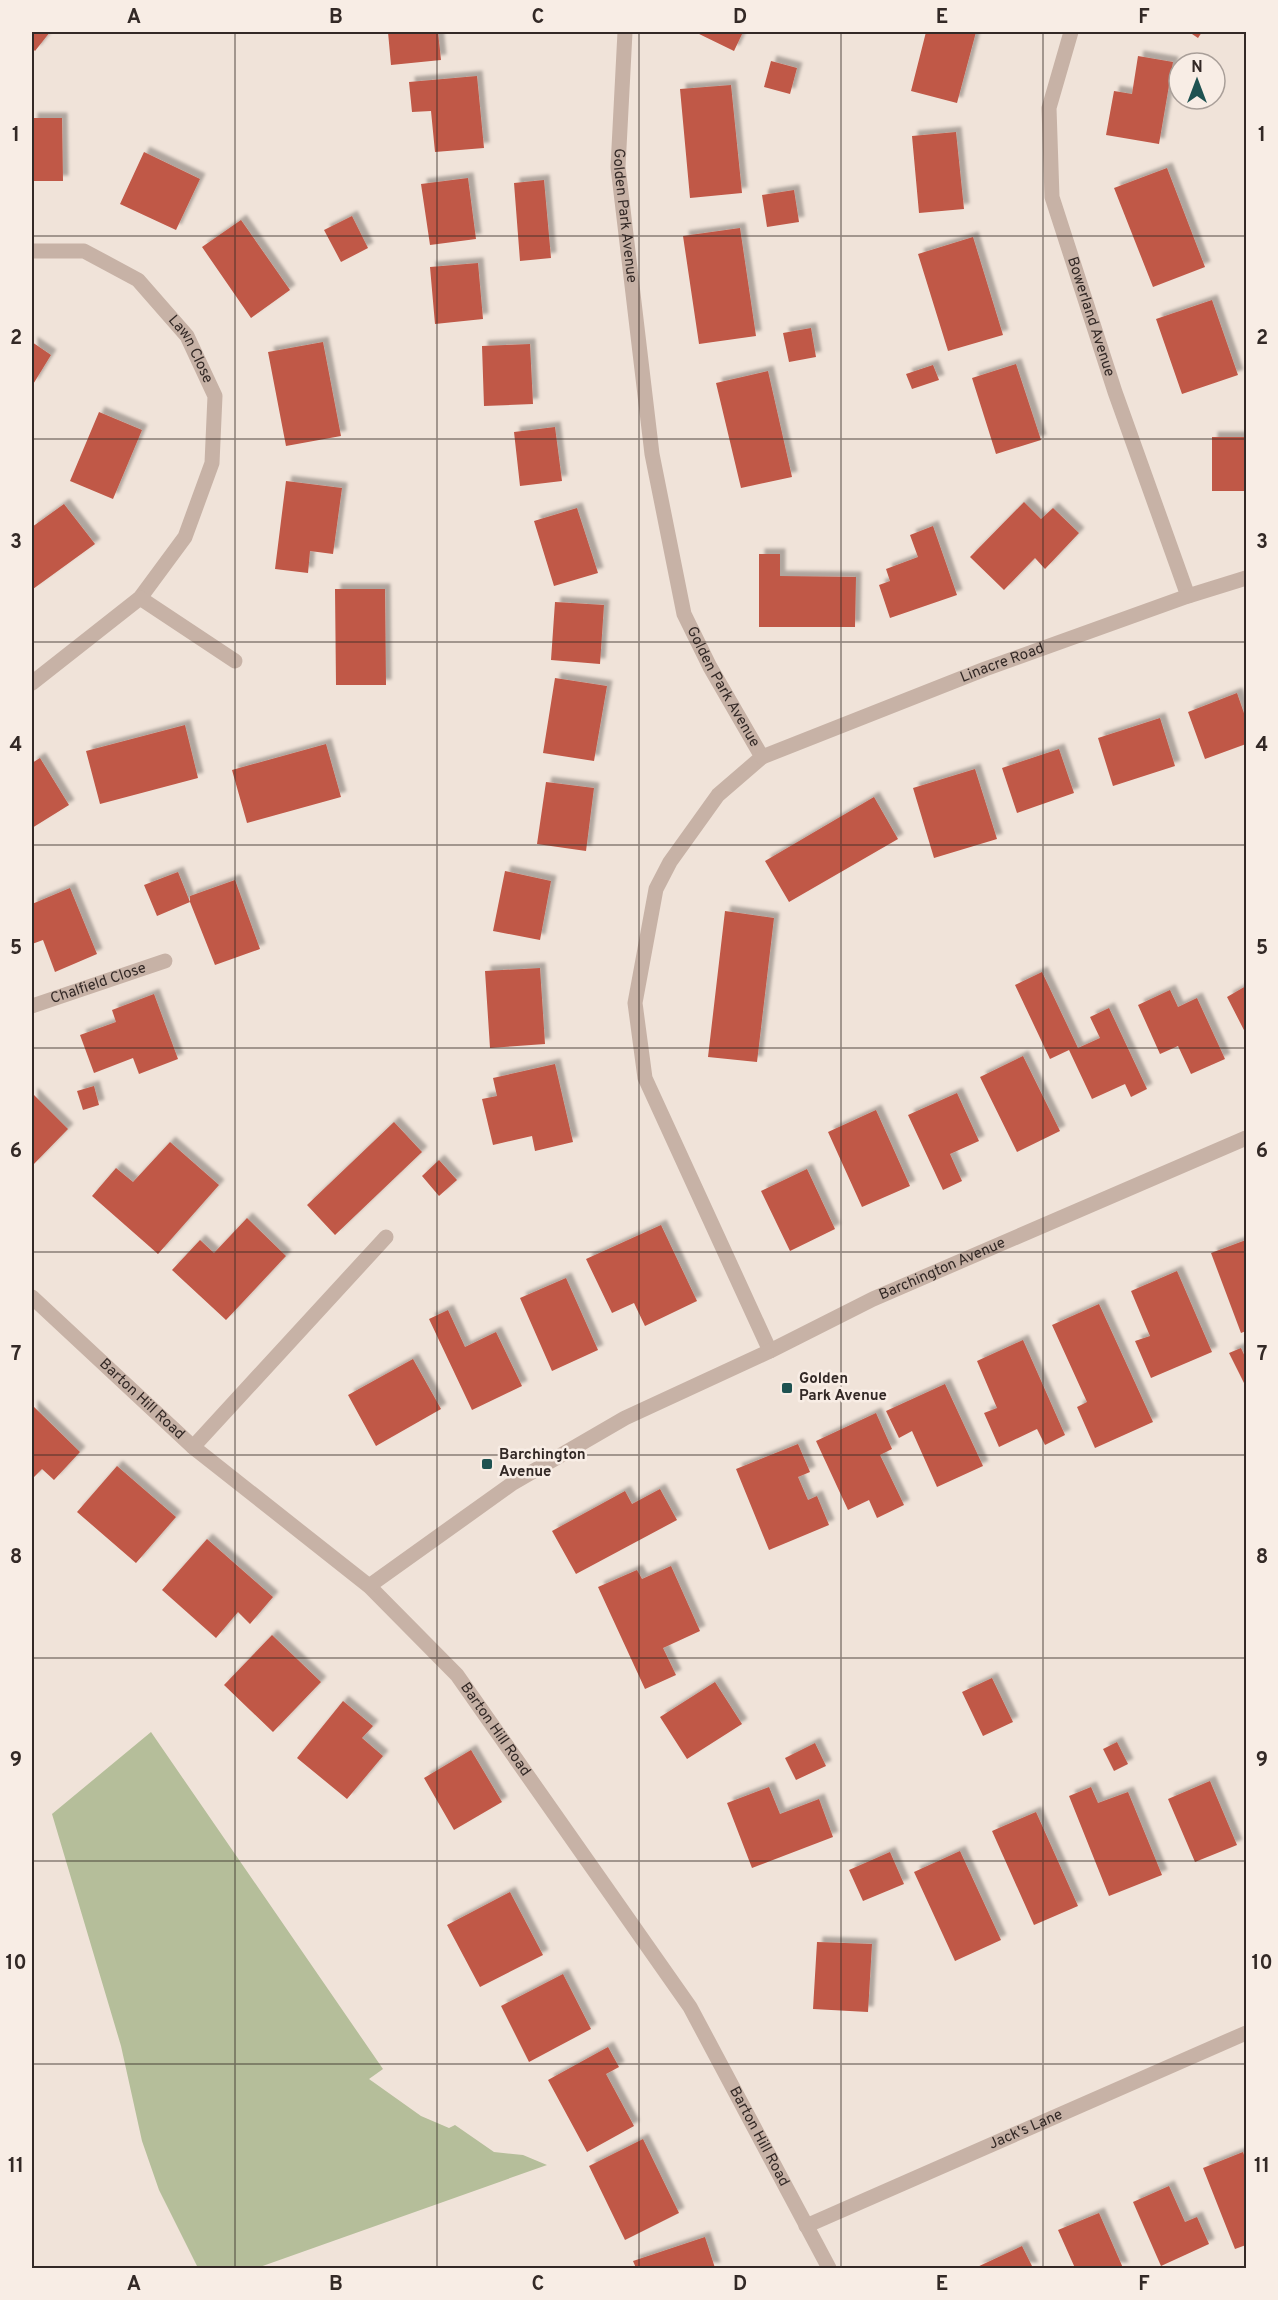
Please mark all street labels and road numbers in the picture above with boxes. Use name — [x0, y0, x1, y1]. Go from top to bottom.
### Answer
street label: Golden Park Avenue — [609, 148, 641, 284]
street label: Bowerland Avenue — [1062, 254, 1119, 379]
street label: Lawn Close — [164, 311, 217, 386]
street label: Golden Park Avenue — [682, 623, 764, 751]
street label: Linacre Road — [957, 639, 1047, 687]
street label: Chalfield Close — [48, 959, 149, 1009]
street label: Barchington Avenue — [876, 1234, 1008, 1305]
street label: Barton Hill Road — [95, 1355, 189, 1444]
street label: Barton Hill Road — [456, 1679, 535, 1780]
street label: Barton Hill Road — [725, 2083, 793, 2190]
street label: Jack's Lane — [986, 2105, 1066, 2154]

